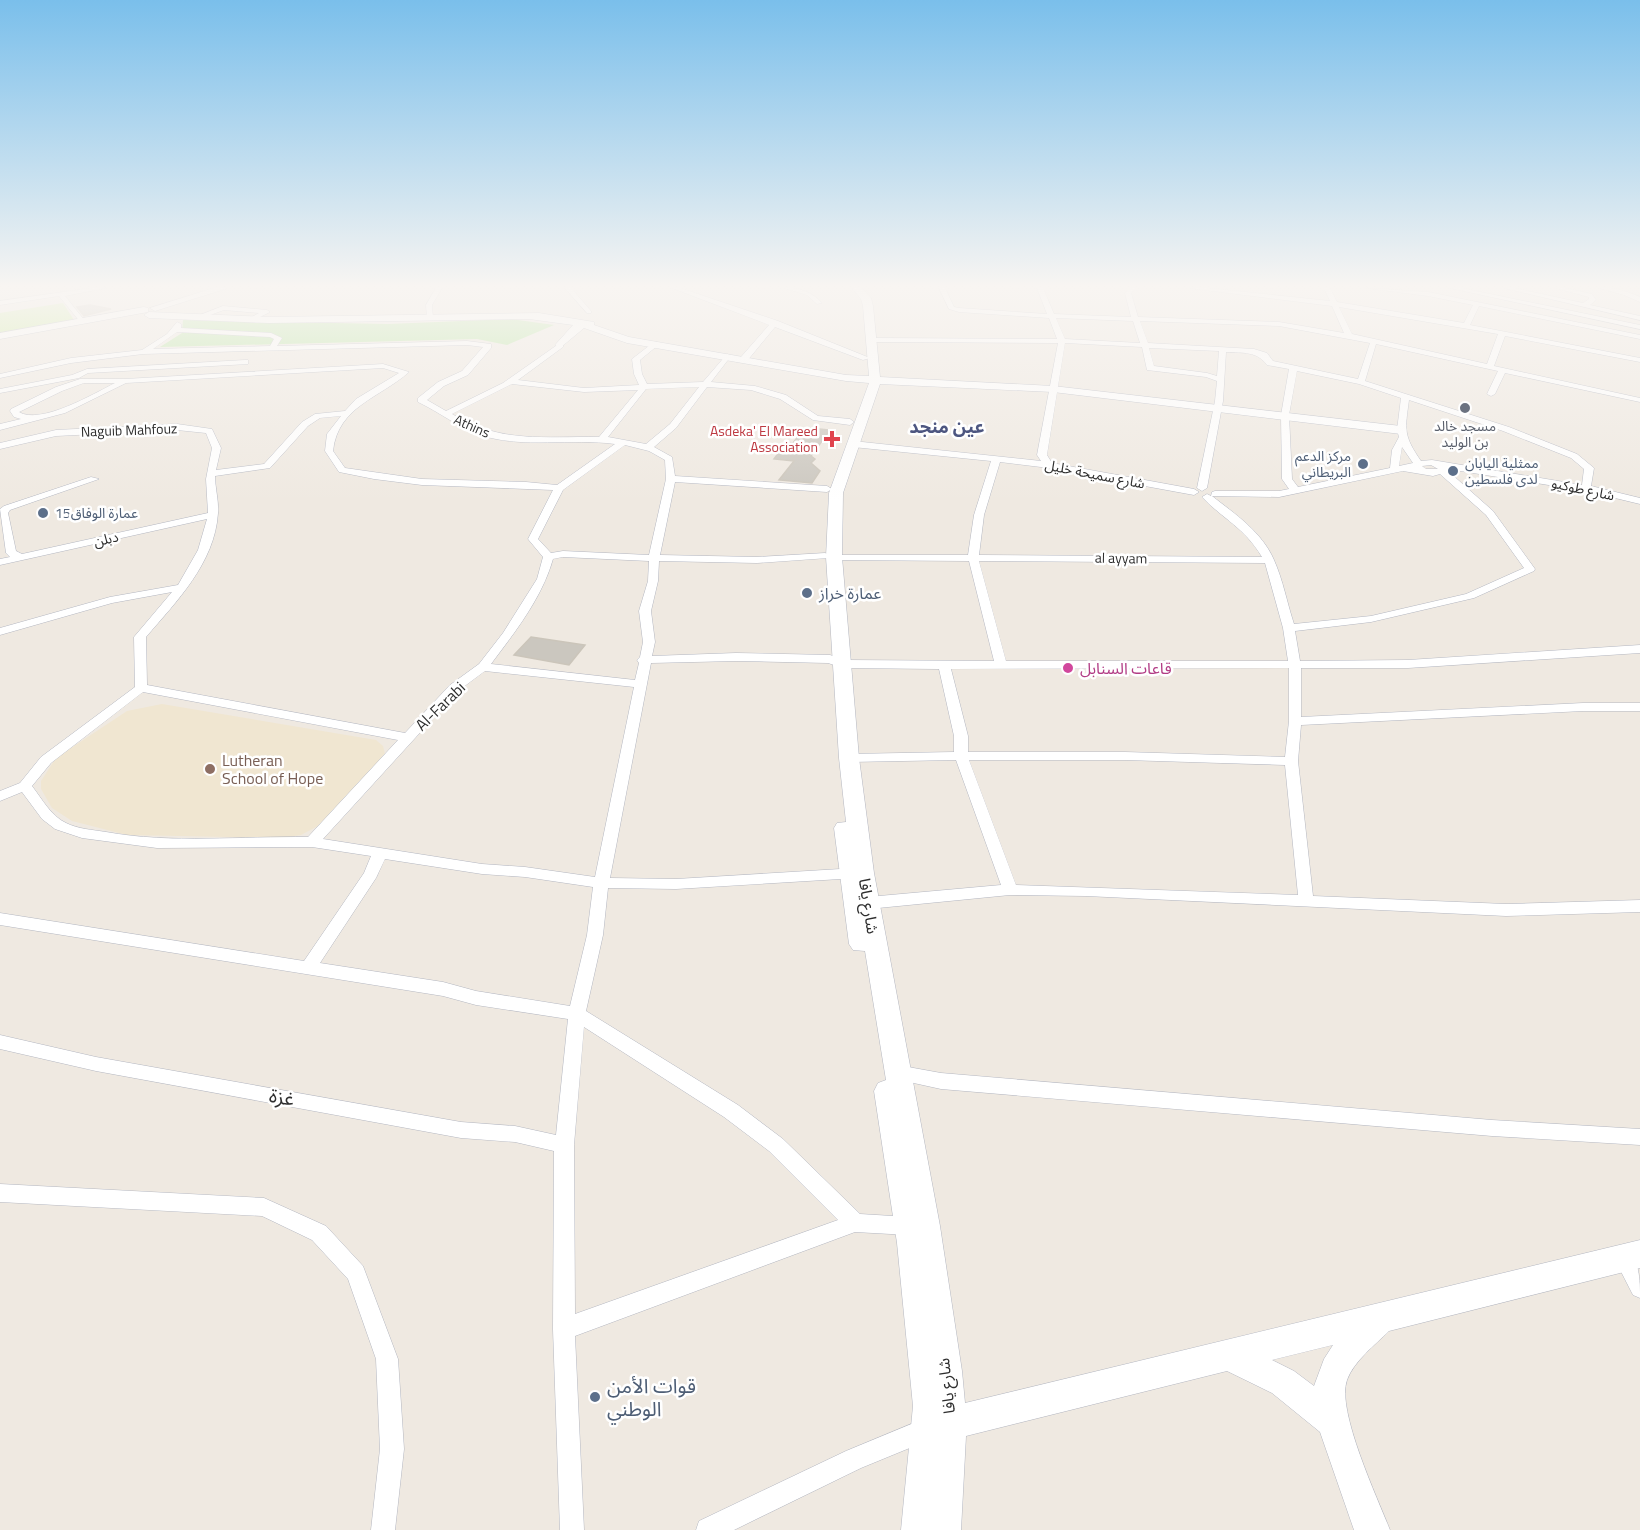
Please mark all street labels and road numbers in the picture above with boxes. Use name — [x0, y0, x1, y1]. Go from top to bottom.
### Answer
street label: Athins — [451, 408, 494, 443]
street label: Naguib Mahfouz — [80, 417, 178, 442]
street label: شارع سميحة خليل — [1043, 454, 1147, 494]
street label: شارع طوكيو — [1549, 472, 1617, 506]
street label: دبلن — [91, 525, 121, 552]
street label: al ayyam — [1095, 547, 1147, 568]
street label: Al-Farabi — [409, 676, 471, 736]
street label: شارع يافا — [852, 876, 885, 936]
street label: غزة — [267, 1079, 297, 1114]
street label: شارع يافا — [931, 1357, 962, 1415]

